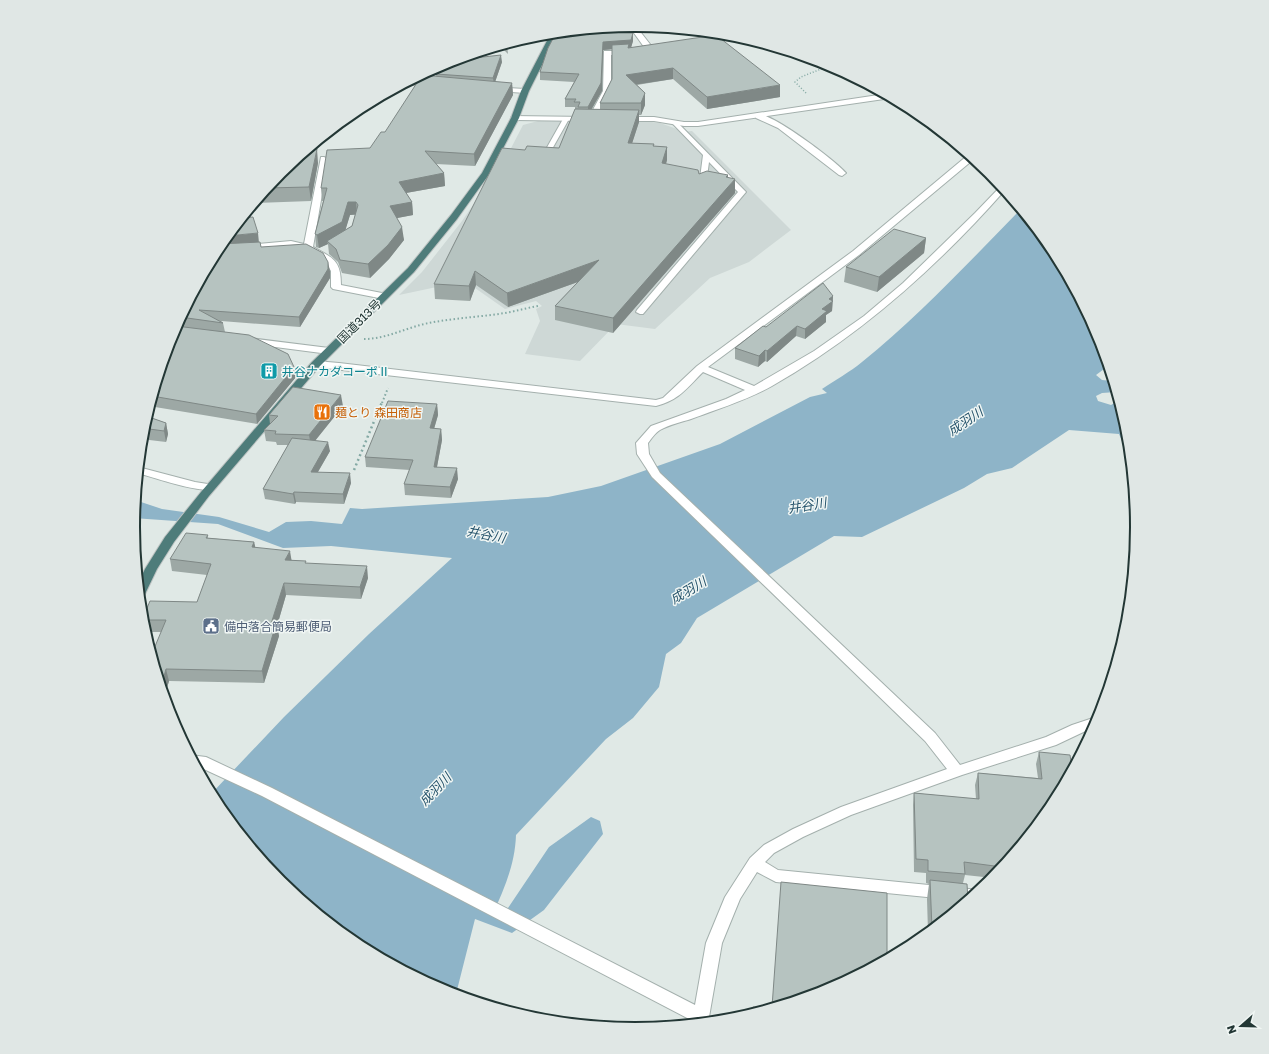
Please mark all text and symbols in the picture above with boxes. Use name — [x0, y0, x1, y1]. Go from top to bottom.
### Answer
street label: 国道313号 — [334, 296, 384, 346]
building icon: 井谷ナカダコーポⅡ — [259, 361, 279, 381]
place label: 井谷ナカダコーポⅡ — [282, 364, 390, 379]
restaurant icon: 麺とり 森田商店 — [312, 402, 332, 422]
water label: 成羽川 — [944, 402, 987, 439]
place label: 麺とり 森田商店 — [335, 405, 422, 420]
water label: 井谷川 — [786, 494, 829, 516]
water label: 井谷川 — [465, 522, 509, 546]
water label: 成羽川 — [667, 572, 711, 607]
public building icon: 備中落合簡易郵便局 — [201, 616, 221, 636]
place label: 備中落合簡易郵便局 — [224, 619, 332, 634]
water label: 成羽川 — [416, 768, 456, 809]
north arrow — [1221, 1006, 1261, 1046]
text: N — [1224, 1023, 1239, 1036]

